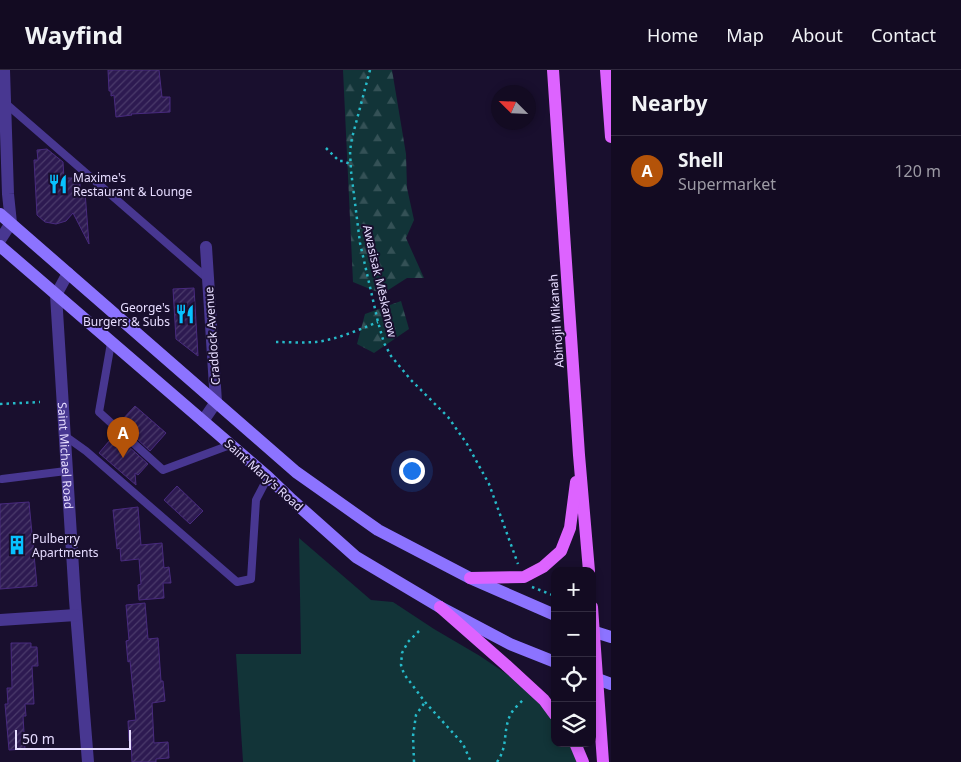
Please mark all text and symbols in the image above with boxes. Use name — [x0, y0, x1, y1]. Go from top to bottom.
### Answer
text: Wayfind — [25, 18, 123, 51]
text: Home — [647, 23, 698, 47]
text: Map — [726, 23, 764, 47]
text: About — [792, 23, 843, 47]
text: Contact — [871, 23, 936, 47]
north arrow — [491, 85, 536, 130]
text: Nearby — [631, 89, 707, 117]
text: Shell — [678, 147, 724, 173]
text: A — [641, 160, 653, 182]
text: 120 m — [894, 160, 941, 182]
place label: Maxime's Restaurant & Lounge — [73, 169, 192, 200]
restaurant icon: Maxime's Restaurant & Lounge — [47, 173, 69, 195]
text: Supermarket — [678, 173, 776, 195]
street label: Awasisak Mēskanow — [359, 223, 401, 340]
street label: Abinojii Mikanah — [544, 274, 568, 368]
street label: Craddock Avenue — [200, 286, 224, 386]
place label: George's Burgers & Subs — [83, 299, 170, 330]
restaurant icon: George's Burgers & Subs — [174, 303, 196, 325]
street label: Saint Michael Road — [54, 402, 78, 510]
pin: A — [107, 417, 139, 458]
street label: Saint Mary's Road — [221, 435, 307, 515]
your location — [399, 458, 425, 484]
place label: Pulberry Apartments — [32, 530, 99, 561]
building icon: Pulberry Apartments — [6, 534, 28, 556]
map controls — [551, 567, 596, 747]
button: + — [551, 567, 596, 612]
button: − — [551, 612, 596, 657]
button: locate — [551, 657, 596, 702]
button: layers — [551, 702, 596, 747]
scale bar — [15, 727, 131, 750]
text: 50 m — [22, 729, 55, 748]

